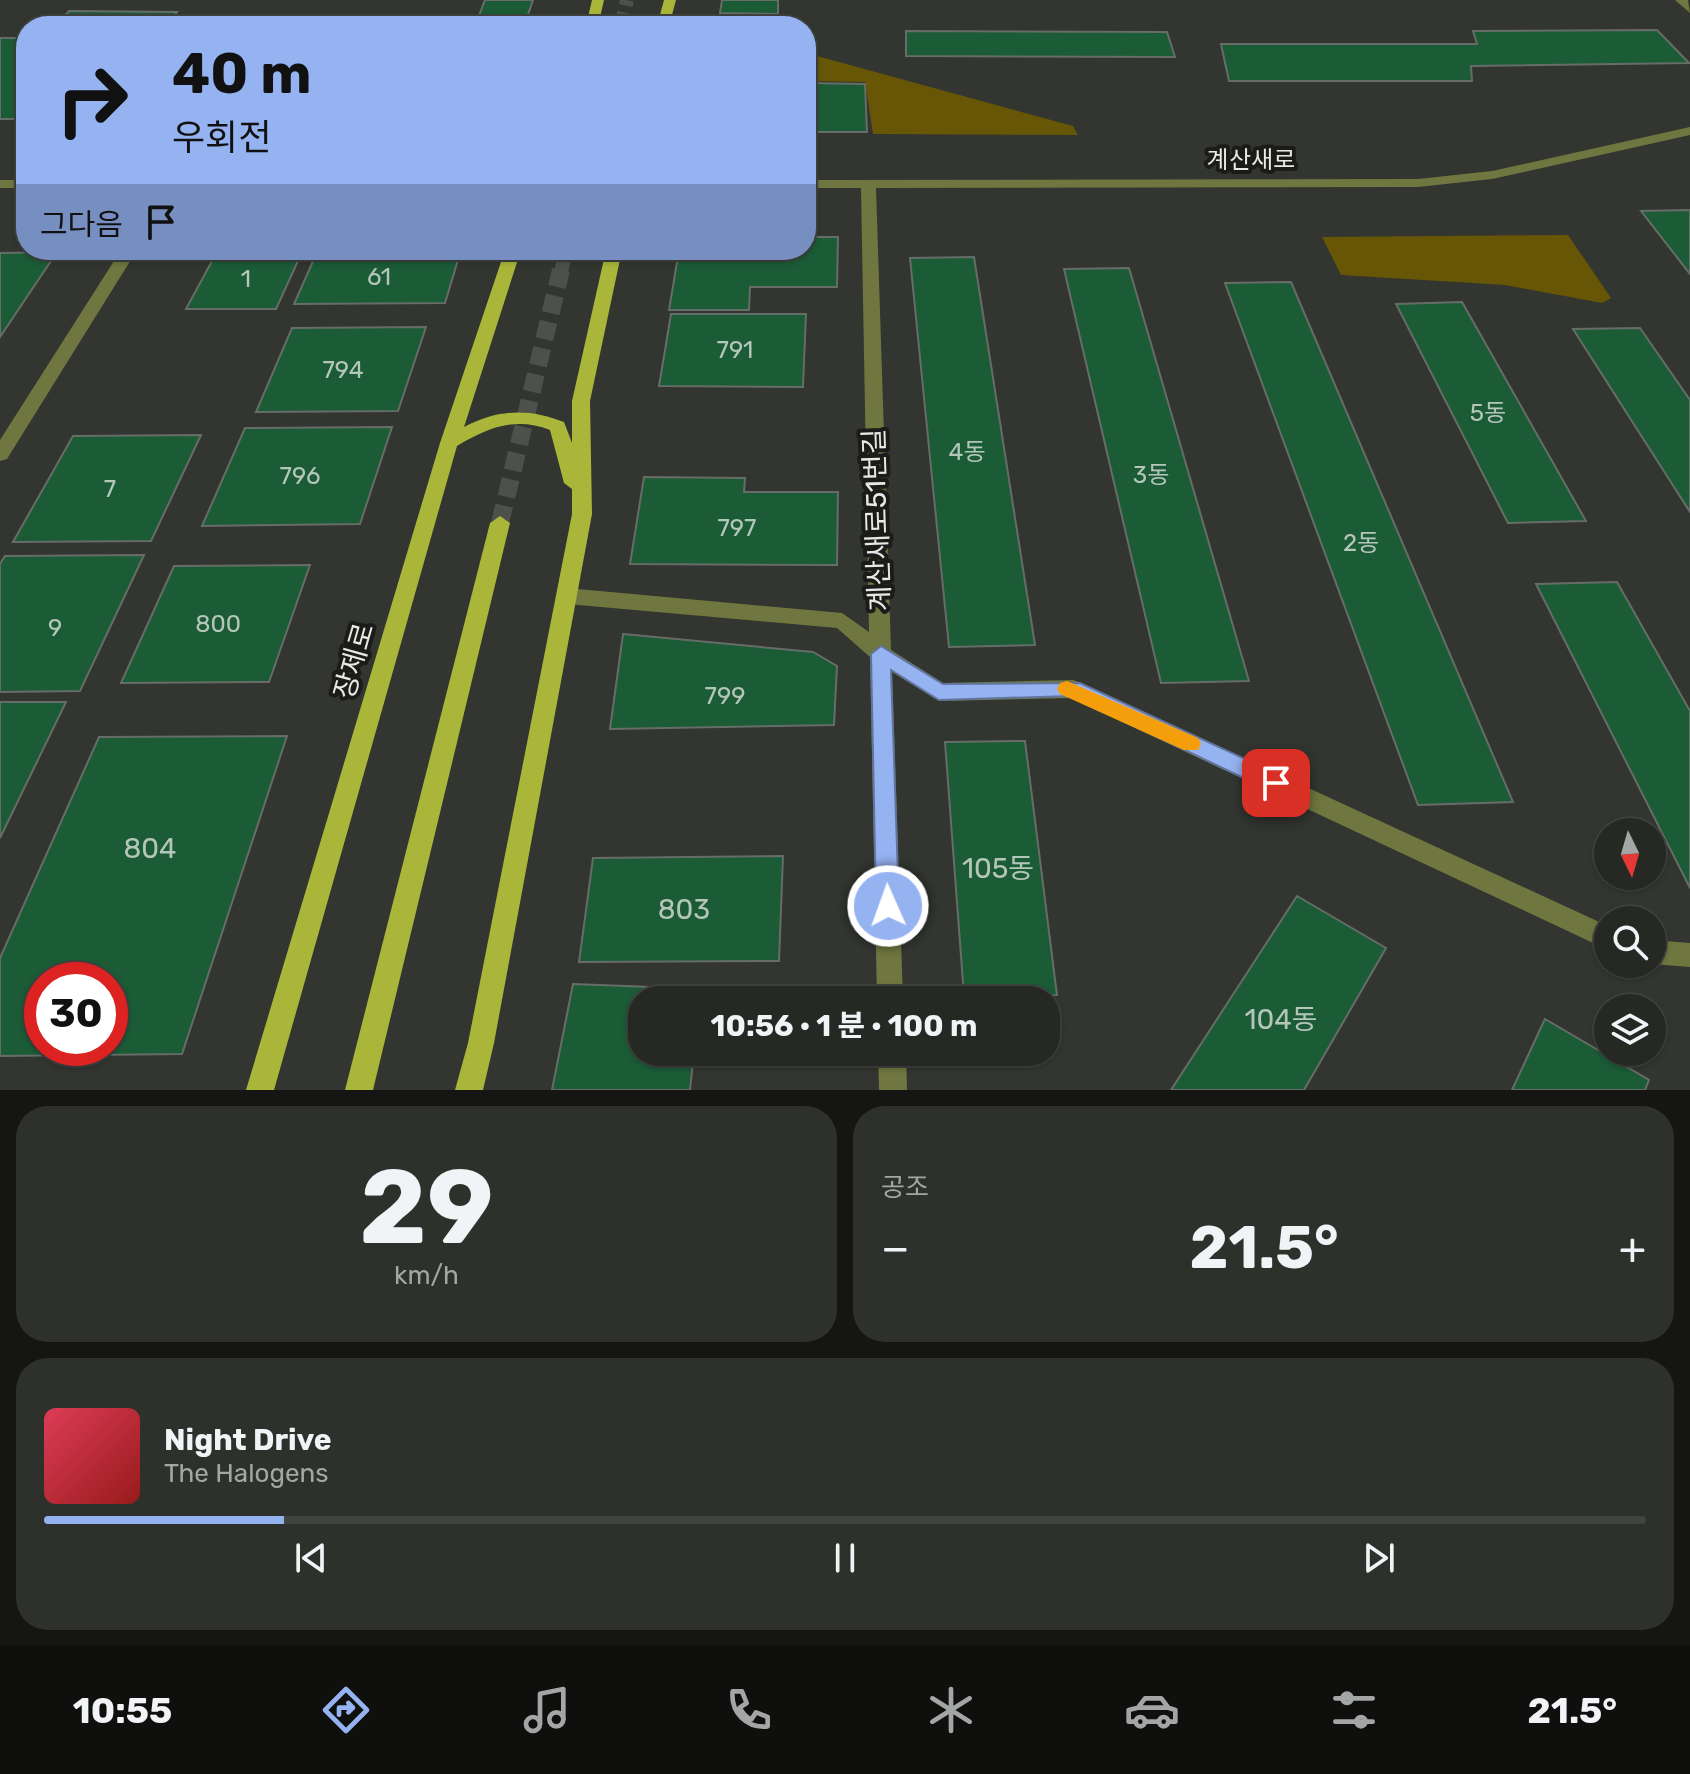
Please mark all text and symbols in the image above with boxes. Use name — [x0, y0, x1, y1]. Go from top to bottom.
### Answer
text: 40 m — [172, 41, 312, 107]
icon: right — [40, 48, 144, 152]
text: 우회전 — [172, 116, 271, 159]
street label: 계산새로 — [1207, 146, 1295, 174]
icon: arrive — [139, 200, 183, 244]
text: 그다음 — [40, 207, 123, 243]
house number: 61 — [367, 263, 391, 291]
house number: 1 — [241, 265, 251, 293]
house number: 791 — [717, 336, 753, 364]
house number: 794 — [322, 356, 364, 384]
house number: 5동 — [1470, 399, 1506, 427]
street label: 계산새로51번길 — [857, 428, 897, 612]
house number: 4동 — [949, 438, 985, 466]
house number: 3동 — [1133, 461, 1169, 489]
house number: 796 — [280, 462, 320, 490]
house number: 7 — [104, 475, 116, 503]
house number: 797 — [718, 514, 756, 542]
house number: 2동 — [1343, 529, 1379, 557]
house number: 800 — [195, 610, 241, 638]
house number: 9 — [48, 614, 62, 642]
street label: 장제로 — [327, 619, 381, 703]
house number: 799 — [705, 682, 745, 710]
pin — [1242, 749, 1310, 817]
icon: arrive — [1254, 761, 1298, 805]
north arrow — [1594, 818, 1666, 890]
map controls — [1594, 818, 1666, 1066]
house number: 804 — [124, 832, 176, 865]
house number: 105동 — [962, 852, 1034, 885]
position arrow — [846, 864, 930, 948]
house number: 803 — [658, 893, 710, 926]
button: search — [1594, 906, 1666, 978]
speed limit sign: 30 — [24, 962, 128, 1066]
button: layers — [1594, 994, 1666, 1066]
house number: 104동 — [1245, 1003, 1317, 1036]
text: 10:56 · 1 분 · 100 m — [711, 1008, 977, 1044]
text: 29 — [359, 1146, 494, 1269]
text: 공조 — [881, 1172, 929, 1203]
text: 21.5° — [1189, 1212, 1339, 1283]
text: − — [881, 1222, 910, 1274]
text: + — [1619, 1222, 1646, 1274]
text: km/h — [394, 1260, 459, 1291]
text: Night Drive — [164, 1422, 332, 1458]
text: The Halogens — [164, 1458, 329, 1489]
icon: previous — [289, 1536, 333, 1580]
icon: pause — [823, 1536, 867, 1580]
icon: next — [1357, 1536, 1401, 1580]
icon: directions — [318, 1682, 374, 1738]
icon: music — [519, 1682, 575, 1738]
icon: phone — [721, 1682, 777, 1738]
icon: climate — [923, 1682, 979, 1738]
icon: car — [1124, 1682, 1180, 1738]
icon: filters — [1326, 1682, 1382, 1738]
text: 10:55 — [73, 1689, 172, 1732]
text: 21.5° — [1528, 1689, 1617, 1732]

